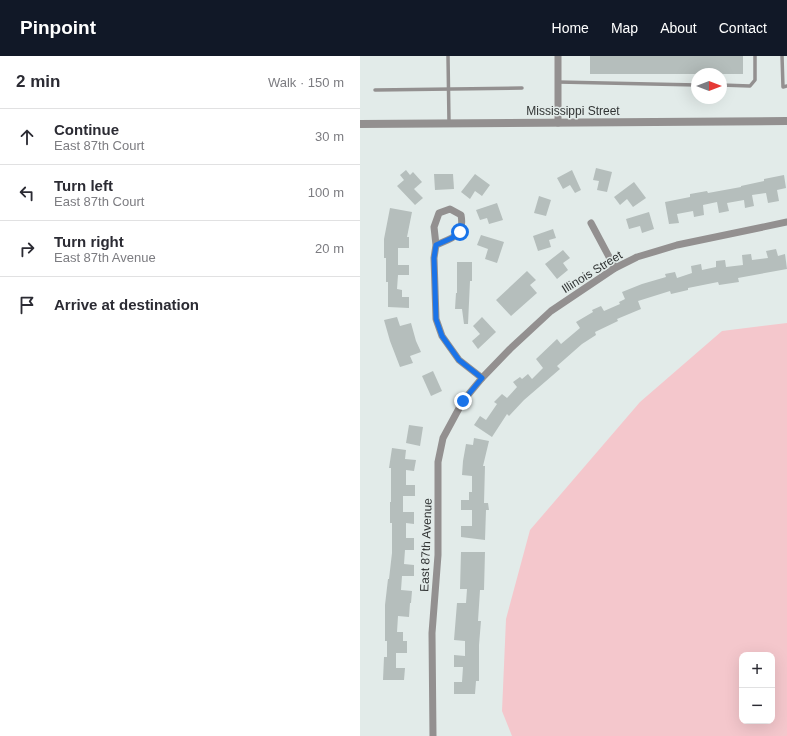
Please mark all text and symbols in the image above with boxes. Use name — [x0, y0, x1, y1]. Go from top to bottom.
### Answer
text: Pinpoint — [20, 17, 96, 38]
text: Home — [552, 20, 589, 36]
text: Map — [611, 20, 638, 36]
text: About — [660, 20, 697, 36]
text: Contact — [719, 20, 767, 36]
north arrow — [691, 68, 727, 104]
text: 2 min — [16, 72, 60, 91]
text: Walk · 150 m — [268, 75, 344, 90]
street label: Mississippi Street — [526, 104, 620, 118]
text: Continue — [54, 121, 119, 138]
icon: ahead — [16, 126, 38, 148]
text: 30 m — [315, 129, 344, 144]
text: East 87th Court — [54, 138, 144, 153]
text: Turn left — [54, 177, 113, 194]
icon: left — [16, 182, 38, 204]
text: 100 m — [308, 185, 344, 200]
text: East 87th Court — [54, 194, 144, 209]
route start — [451, 223, 469, 241]
text: Turn right — [54, 233, 124, 250]
icon: right — [16, 238, 38, 260]
text: 20 m — [315, 241, 344, 256]
street label: Illinois Street — [559, 248, 625, 296]
text: East 87th Avenue — [54, 250, 156, 265]
icon: arrive — [16, 294, 38, 316]
text: Arrive at destination — [54, 296, 199, 313]
route end — [454, 392, 472, 410]
street label: East 87th Avenue — [417, 498, 435, 592]
map controls — [739, 652, 775, 724]
button: + — [739, 652, 775, 688]
button: − — [739, 688, 775, 724]

